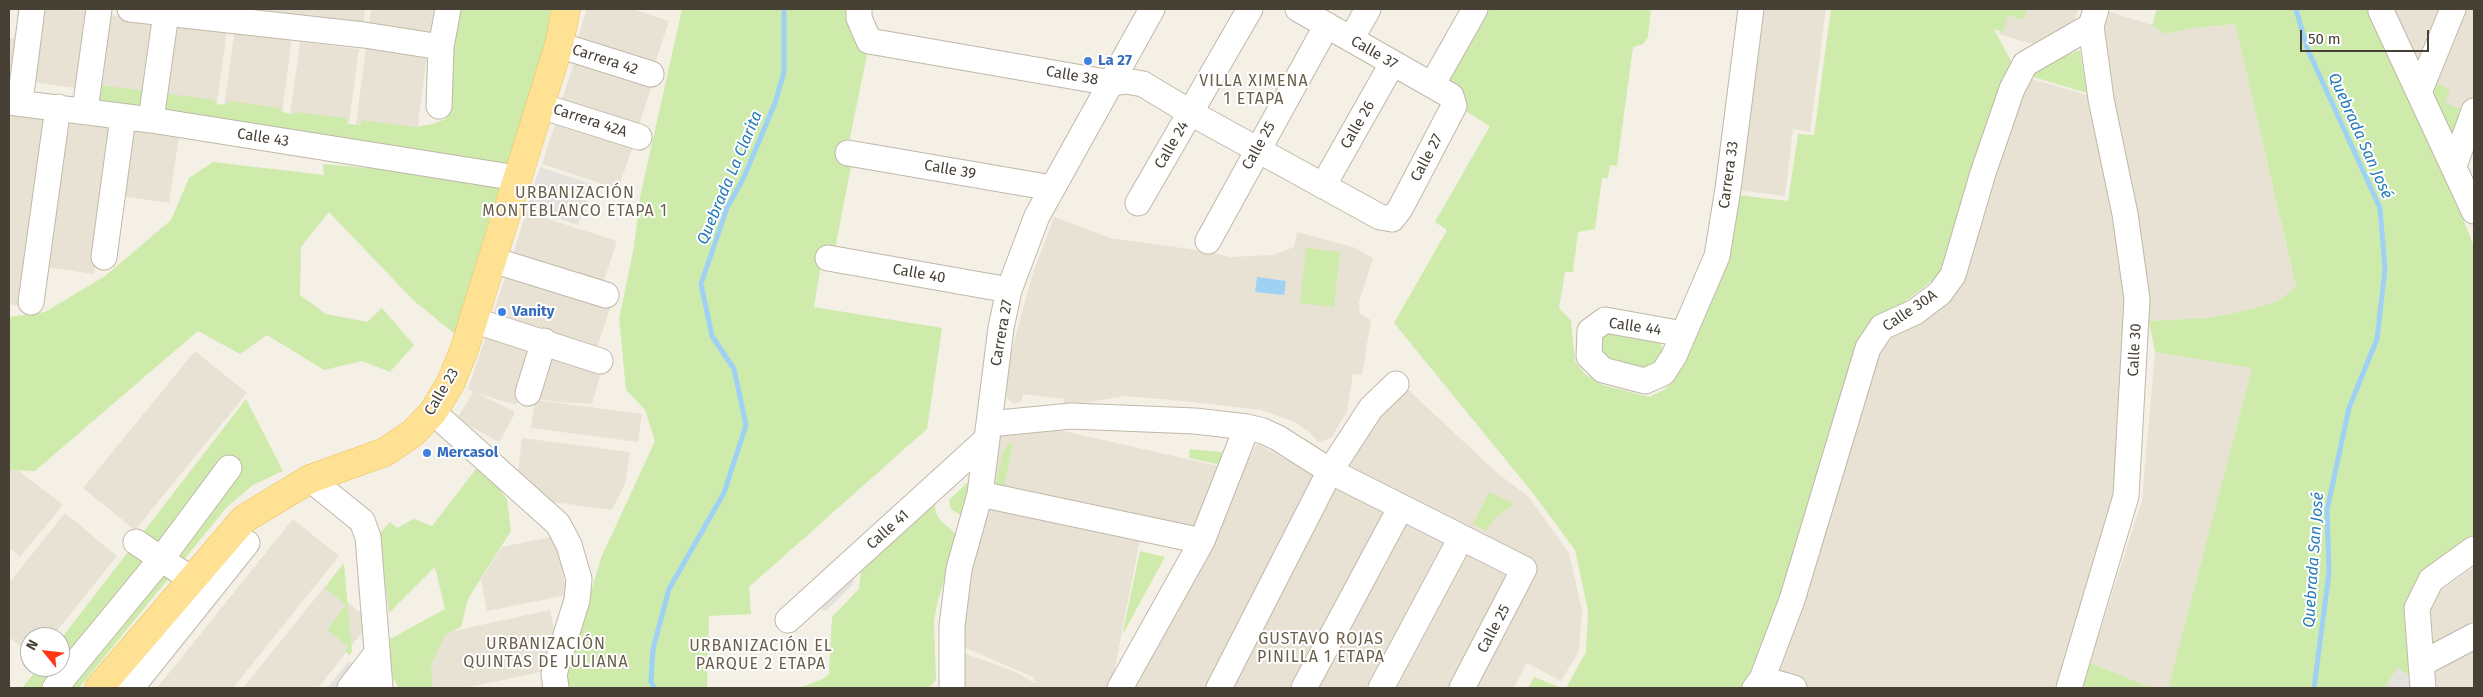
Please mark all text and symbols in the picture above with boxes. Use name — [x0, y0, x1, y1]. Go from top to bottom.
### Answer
scale bar — [2303, 20, 2432, 52]
text: 50 m — [2308, 30, 2341, 48]
street label: Calle 37 — [1347, 32, 1401, 74]
street label: Carrera 42 — [570, 41, 640, 79]
place label: La 27 — [1098, 52, 1132, 70]
marker: La 27 — [1082, 55, 1094, 67]
street label: Calle 38 — [1044, 63, 1100, 89]
water label: Quebrada San José — [2324, 70, 2396, 202]
district label: VILLA XIMENA 1 ETAPA — [1198, 72, 1310, 110]
street label: Calle 26 — [1337, 98, 1379, 152]
street label: Carrera 42A — [551, 101, 629, 141]
water label: Quebrada La Clarita — [693, 108, 767, 248]
street label: Calle 24 — [1151, 118, 1193, 172]
street label: Calle 25 — [1239, 119, 1279, 173]
street label: Calle 43 — [236, 125, 290, 151]
street label: Calle 27 — [1407, 131, 1447, 185]
street label: Carrera 33 — [1715, 140, 1743, 210]
street label: Calle 39 — [923, 157, 977, 183]
district label: URBANIZACIÓN MONTEBLANCO ETAPA 1 — [480, 184, 670, 222]
street label: Calle 40 — [891, 260, 947, 288]
street label: Calle 30A — [1879, 286, 1941, 336]
street label: Carrera 27 — [987, 298, 1017, 368]
place label: Vanity — [512, 303, 555, 321]
marker: Vanity — [496, 306, 508, 318]
street label: Calle 44 — [1607, 314, 1663, 340]
street label: Calle 30 — [2125, 323, 2145, 377]
street label: Calle 23 — [421, 365, 463, 419]
place label: Mercasol — [437, 444, 498, 462]
marker: Mercasol — [421, 447, 433, 459]
water label: Quebrada San José — [2300, 492, 2328, 628]
street label: Calle 41 — [863, 506, 913, 554]
street label: Calle 25 — [1474, 602, 1514, 656]
north arrow — [20, 627, 70, 677]
district label: GUSTAVO ROJAS PINILLA 1 ETAPA — [1255, 630, 1387, 668]
district label: URBANIZACIÓN QUINTAS DE JULIANA — [461, 635, 631, 673]
text: N — [23, 637, 42, 653]
district label: URBANIZACIÓN EL PARQUE 2 ETAPA — [687, 637, 835, 675]

